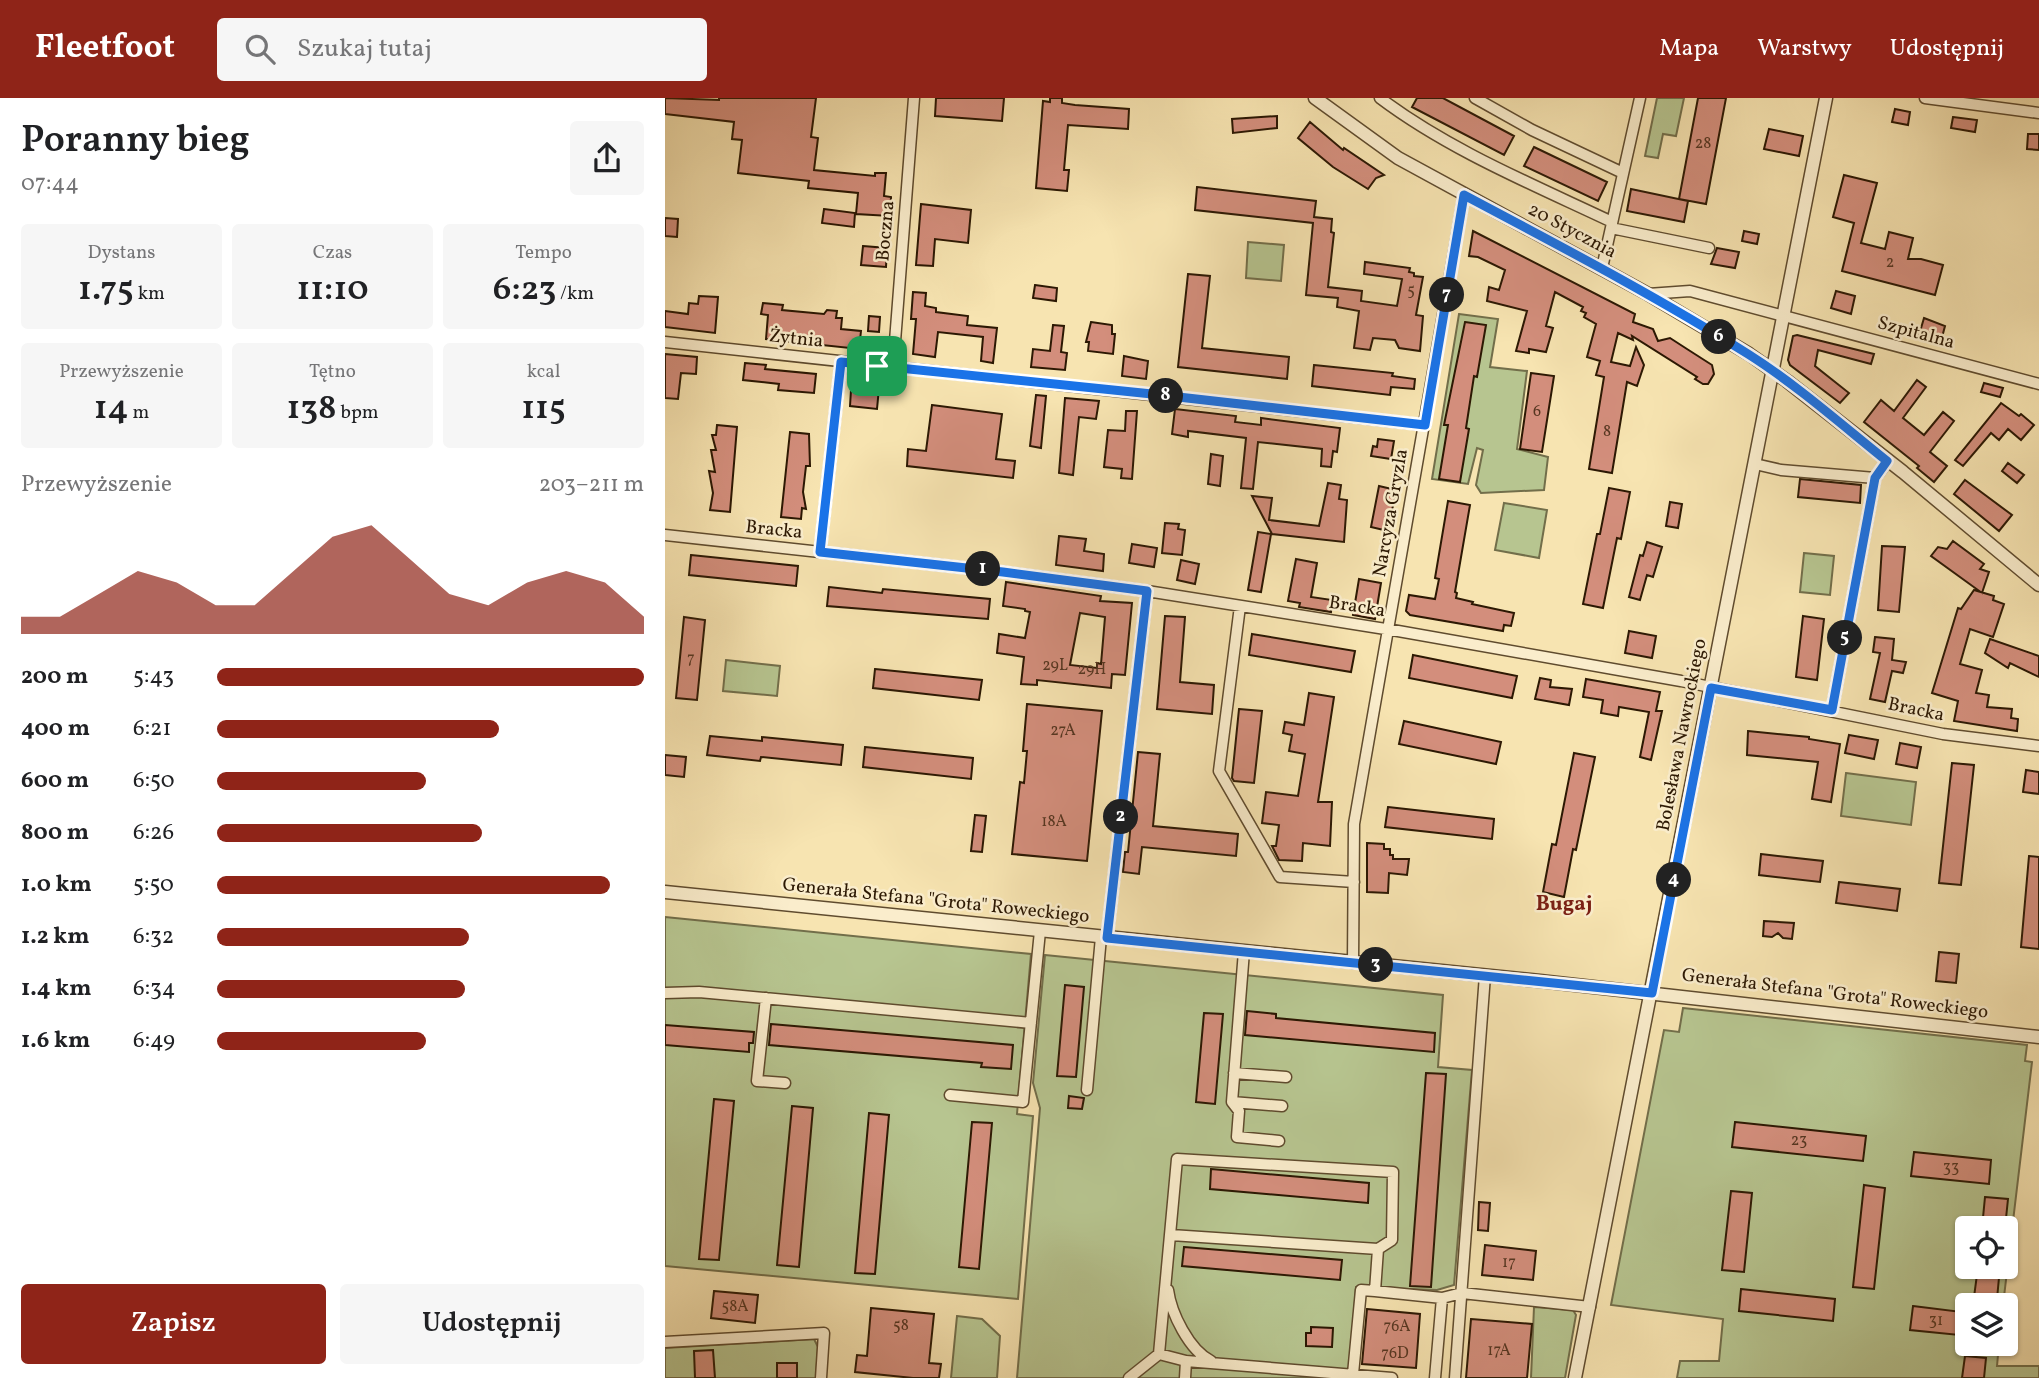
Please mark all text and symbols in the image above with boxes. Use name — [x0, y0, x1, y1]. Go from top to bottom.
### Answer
search box — [217, 18, 707, 81]
text: Fleetfoot — [35, 26, 175, 72]
icon: search — [241, 30, 279, 68]
text: Szukaj tutaj — [297, 31, 432, 67]
text: Mapa — [1659, 32, 1719, 66]
text: Warstwy — [1757, 32, 1852, 66]
text: Udostępnij — [1890, 32, 2004, 66]
text: Poranny bieg — [21, 115, 250, 168]
button: share — [570, 121, 644, 195]
house number: 28 — [1695, 133, 1711, 155]
text: 07:44 — [21, 168, 79, 200]
street label: 20 Stycznia — [1523, 197, 1621, 265]
street label: Boczna — [870, 200, 902, 262]
text: Dystans — [88, 240, 155, 266]
text: Czas — [313, 240, 352, 266]
text: Tempo — [515, 240, 572, 266]
house number: 2 — [1886, 252, 1894, 274]
text: 1.75 — [78, 266, 134, 314]
text: 11:10 — [296, 266, 369, 314]
text: 6:23 — [493, 266, 556, 314]
pin: 7 — [1429, 278, 1465, 312]
house number: 5 — [1407, 280, 1415, 302]
text: km — [134, 281, 165, 307]
text: /km — [556, 281, 594, 307]
text: 7 — [1442, 281, 1451, 307]
street label: Szpitalna — [1874, 310, 1958, 356]
pin: 6 — [1701, 320, 1737, 354]
street label: Żytnia — [768, 323, 824, 355]
text: 6 — [1713, 323, 1724, 349]
pin — [847, 336, 907, 396]
icon: arrive — [858, 347, 896, 385]
text: Przewyższenie — [59, 359, 184, 385]
text: Tętno — [309, 359, 356, 385]
text: kcal — [527, 359, 560, 385]
pin: 8 — [1149, 378, 1183, 414]
text: 8 — [1160, 382, 1171, 408]
text: 14 — [94, 385, 129, 433]
text: 138 — [286, 385, 337, 433]
text: 115 — [521, 385, 566, 433]
text: m — [129, 400, 149, 426]
text: bpm — [337, 400, 379, 426]
house number: 6 — [1533, 401, 1541, 423]
house number: 8 — [1603, 421, 1611, 443]
street label: Narcyza Gryzla — [1367, 447, 1415, 579]
text: Przewyższenie — [21, 469, 172, 501]
text: 203–211 m — [539, 469, 644, 501]
street label: Bracka — [744, 514, 804, 546]
pin: 1 — [965, 552, 1001, 587]
text: 1 — [979, 555, 986, 581]
street label: Bracka — [1327, 590, 1387, 624]
pin: 5 — [1827, 620, 1863, 656]
text: 5 — [1840, 624, 1849, 650]
street label: Bolesława Nawrockiego — [1651, 636, 1713, 834]
house number: 7 — [687, 648, 695, 670]
house number: 29L — [1042, 655, 1068, 677]
house number: 29H — [1078, 659, 1106, 681]
text: 200 m — [21, 661, 88, 693]
text: 5:43 — [133, 661, 174, 693]
street label: Bracka — [1885, 691, 1947, 729]
text: 400 m — [21, 713, 90, 745]
text: 6:21 — [133, 713, 171, 745]
house number: 27A — [1050, 720, 1076, 742]
text: 600 m — [21, 765, 89, 797]
text: 6:50 — [133, 765, 175, 797]
pin: 2 — [1103, 800, 1139, 834]
text: 2 — [1116, 803, 1125, 829]
house number: 18A — [1041, 811, 1067, 833]
text: 800 m — [21, 817, 89, 849]
text: 6:26 — [133, 817, 174, 849]
pin: 4 — [1657, 862, 1691, 898]
text: 4 — [1668, 866, 1679, 892]
text: 1.0 km — [21, 869, 92, 901]
text: 5:50 — [133, 869, 174, 901]
street label: Generała Stefana "Grota" Roweckiego — [781, 872, 1091, 930]
district label: Bugaj — [1536, 890, 1592, 919]
text: 1.2 km — [21, 921, 90, 953]
text: 6:32 — [133, 921, 174, 953]
pin: 3 — [1359, 948, 1393, 982]
text: 3 — [1371, 951, 1380, 977]
street label: Generała Stefana "Grota" Roweckiego — [1680, 962, 1990, 1026]
text: 1.4 km — [21, 973, 92, 1005]
text: 6:34 — [133, 973, 176, 1005]
text: 1.6 km — [21, 1025, 90, 1057]
text: 6:49 — [133, 1025, 175, 1057]
house number: 23 — [1791, 1130, 1807, 1152]
house number: 33 — [1943, 1157, 1959, 1179]
map controls — [1955, 1216, 2018, 1356]
button: locate — [1955, 1216, 2018, 1279]
house number: 17 — [1502, 1252, 1516, 1274]
button: Zapisz — [21, 1284, 326, 1364]
button: Udostępnij — [340, 1284, 644, 1364]
button: layers — [1955, 1293, 2018, 1356]
house number: 58A — [721, 1296, 749, 1318]
house number: 31 — [1929, 1310, 1943, 1332]
house number: 58 — [893, 1315, 909, 1337]
house number: 76A — [1383, 1316, 1411, 1338]
house number: 17A — [1487, 1340, 1511, 1362]
house number: 76D — [1381, 1343, 1409, 1365]

